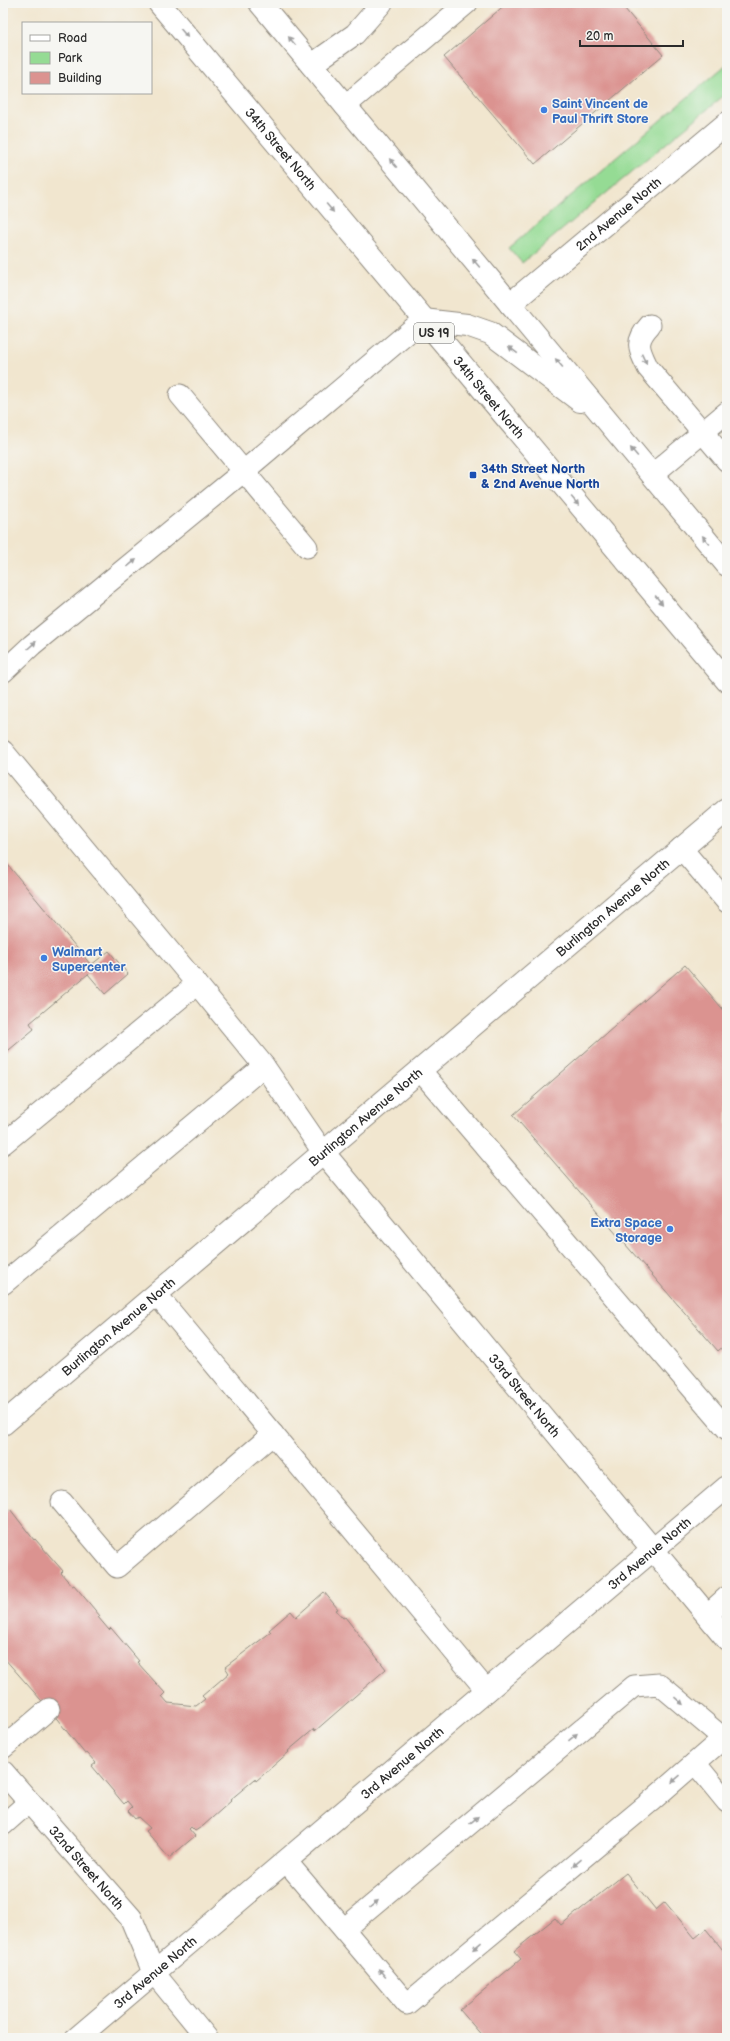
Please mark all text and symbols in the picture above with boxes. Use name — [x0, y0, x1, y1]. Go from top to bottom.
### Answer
legend — [22, 22, 152, 94]
scale bar — [580, 22, 683, 48]
one-way arrow — [179, 28, 188, 38]
text: 20 m — [586, 29, 613, 44]
text: Road — [58, 31, 87, 46]
one-way arrow — [287, 36, 296, 47]
text: Park — [58, 51, 82, 66]
text: Building — [58, 71, 102, 86]
place label: Saint Vincent de Paul Thrift Store — [552, 96, 649, 127]
street label: 34th Street North — [241, 105, 319, 194]
marker: Saint Vincent de Paul Thrift Store — [539, 105, 549, 115]
one-way arrow — [388, 158, 397, 168]
street label: 2nd Avenue North — [573, 174, 665, 255]
one-way arrow — [325, 203, 334, 214]
one-way arrow — [471, 258, 480, 268]
road number: US 19 — [414, 323, 454, 343]
one-way arrow — [508, 346, 519, 355]
street label: 34th Street North — [449, 353, 527, 442]
one-way arrow — [641, 354, 647, 365]
one-way arrow — [555, 357, 563, 368]
one-way arrow — [629, 447, 638, 457]
place label: 34th Street North & 2nd Avenue North — [481, 461, 600, 492]
marker: 34th Street North & 2nd Avenue North — [468, 470, 478, 480]
one-way arrow — [571, 495, 580, 506]
one-way arrow — [702, 534, 711, 545]
one-way arrow — [127, 558, 137, 567]
one-way arrow — [655, 595, 664, 606]
one-way arrow — [26, 641, 37, 650]
street label: Burlington Avenue North — [553, 855, 673, 961]
place label: Walmart Supercenter — [52, 944, 126, 975]
marker: Walmart Supercenter — [39, 953, 49, 963]
street label: Burlington Avenue North — [306, 1065, 426, 1170]
place label: Extra Space Storage — [590, 1215, 663, 1246]
marker: Extra Space Storage — [665, 1224, 675, 1234]
street label: Burlington Avenue North — [59, 1274, 179, 1380]
street label: 33rd Street North — [485, 1351, 563, 1441]
street label: 3rd Avenue North — [605, 1514, 695, 1593]
one-way arrow — [673, 1696, 684, 1705]
street label: 3rd Avenue North — [358, 1724, 447, 1803]
one-way arrow — [568, 1732, 579, 1741]
one-way arrow — [671, 1774, 681, 1784]
one-way arrow — [468, 1816, 479, 1825]
street label: 32nd Street North — [45, 1823, 127, 1913]
one-way arrow — [571, 1858, 582, 1867]
one-way arrow — [368, 1899, 379, 1908]
street label: 3rd Avenue North — [111, 1933, 200, 2012]
one-way arrow — [471, 1941, 482, 1950]
one-way arrow — [377, 1968, 386, 1979]

